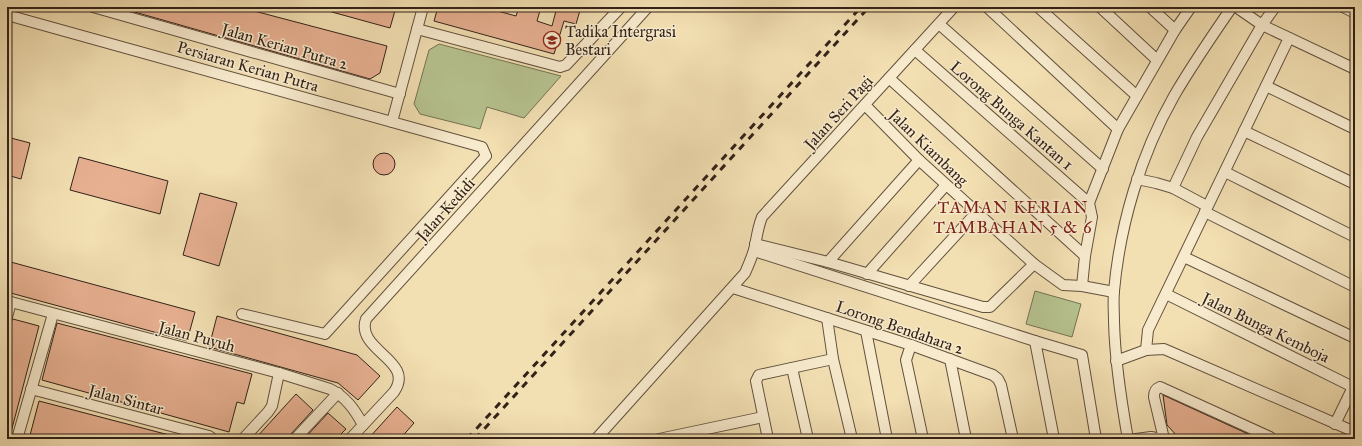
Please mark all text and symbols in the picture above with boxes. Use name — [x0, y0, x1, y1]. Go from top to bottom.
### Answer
street label: Jalan Kerian Putra 2 — [217, 19, 350, 75]
place label: Tadika Intergrasi Bestari — [565, 22, 677, 59]
school or university icon: Tadika Intergrasi Bestari — [542, 30, 562, 50]
street label: Persiaran Kerian Putra — [175, 37, 321, 96]
street label: Lorong Bunga Kantan 1 — [946, 57, 1077, 175]
street label: Jalan Seri Pagi — [799, 71, 878, 155]
street label: Jalan Kiambang — [883, 104, 973, 191]
street label: Jalan Kedidi — [411, 173, 480, 247]
district label: TAMAN KERIAN TAMBAHAN 5 & 6 — [933, 197, 1093, 238]
street label: Jalan Bunga Kemboja — [1197, 288, 1333, 368]
street label: Lorong Bendahara 2 — [833, 297, 966, 359]
street label: Jalan Puyuh — [154, 317, 237, 357]
street label: Jalan Sintar — [84, 380, 165, 420]

